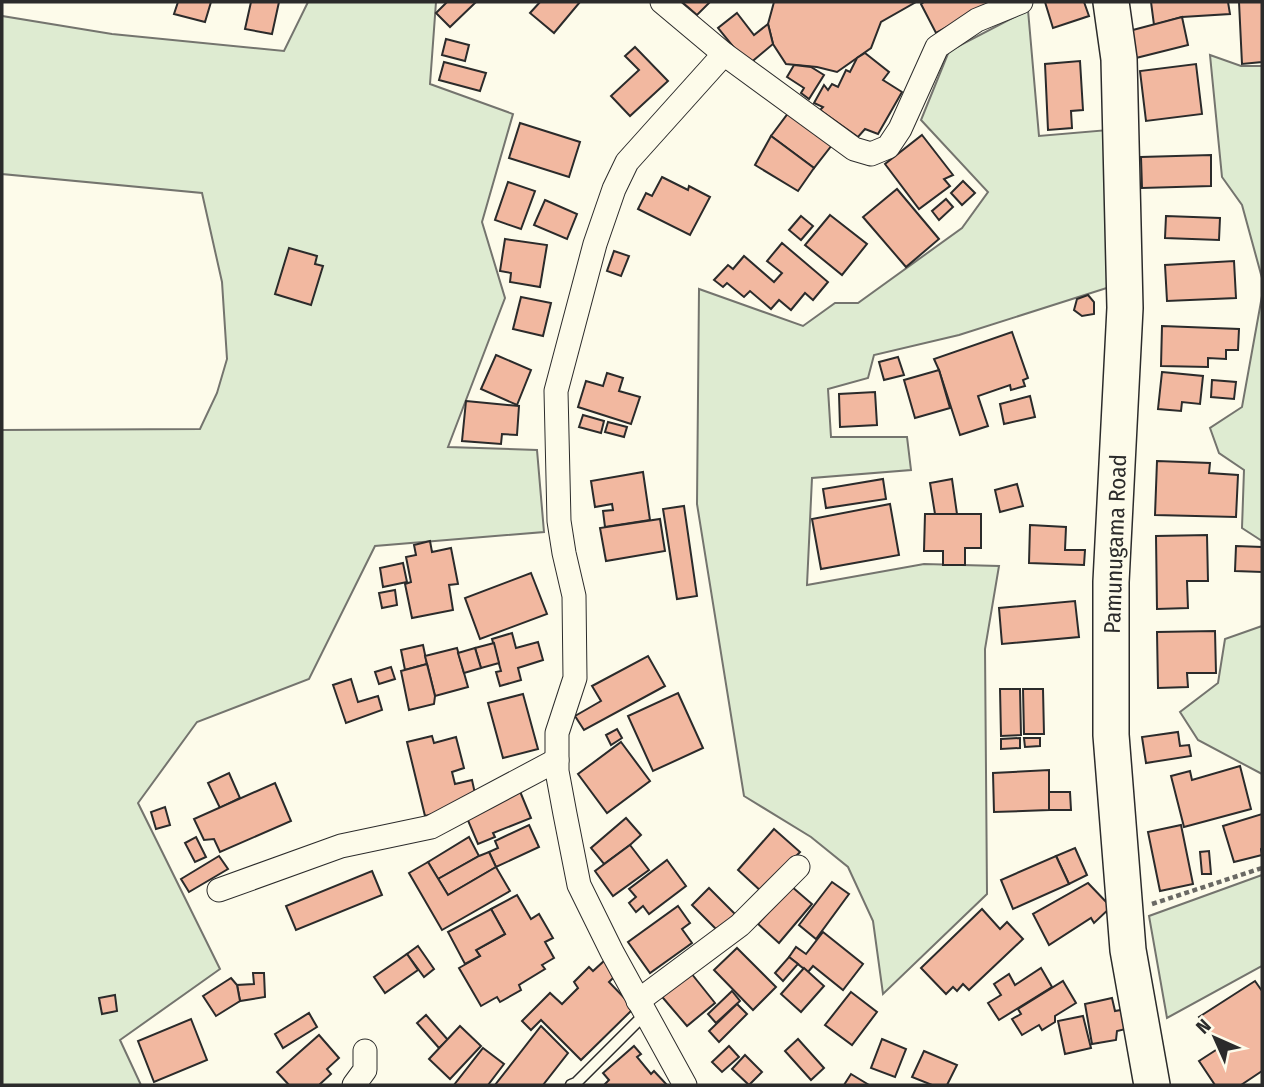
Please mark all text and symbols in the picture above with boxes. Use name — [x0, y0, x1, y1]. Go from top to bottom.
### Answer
street label: Pamunugama Road — [1098, 454, 1132, 634]
north arrow — [1180, 1003, 1250, 1073]
text: N — [1191, 1014, 1215, 1038]

